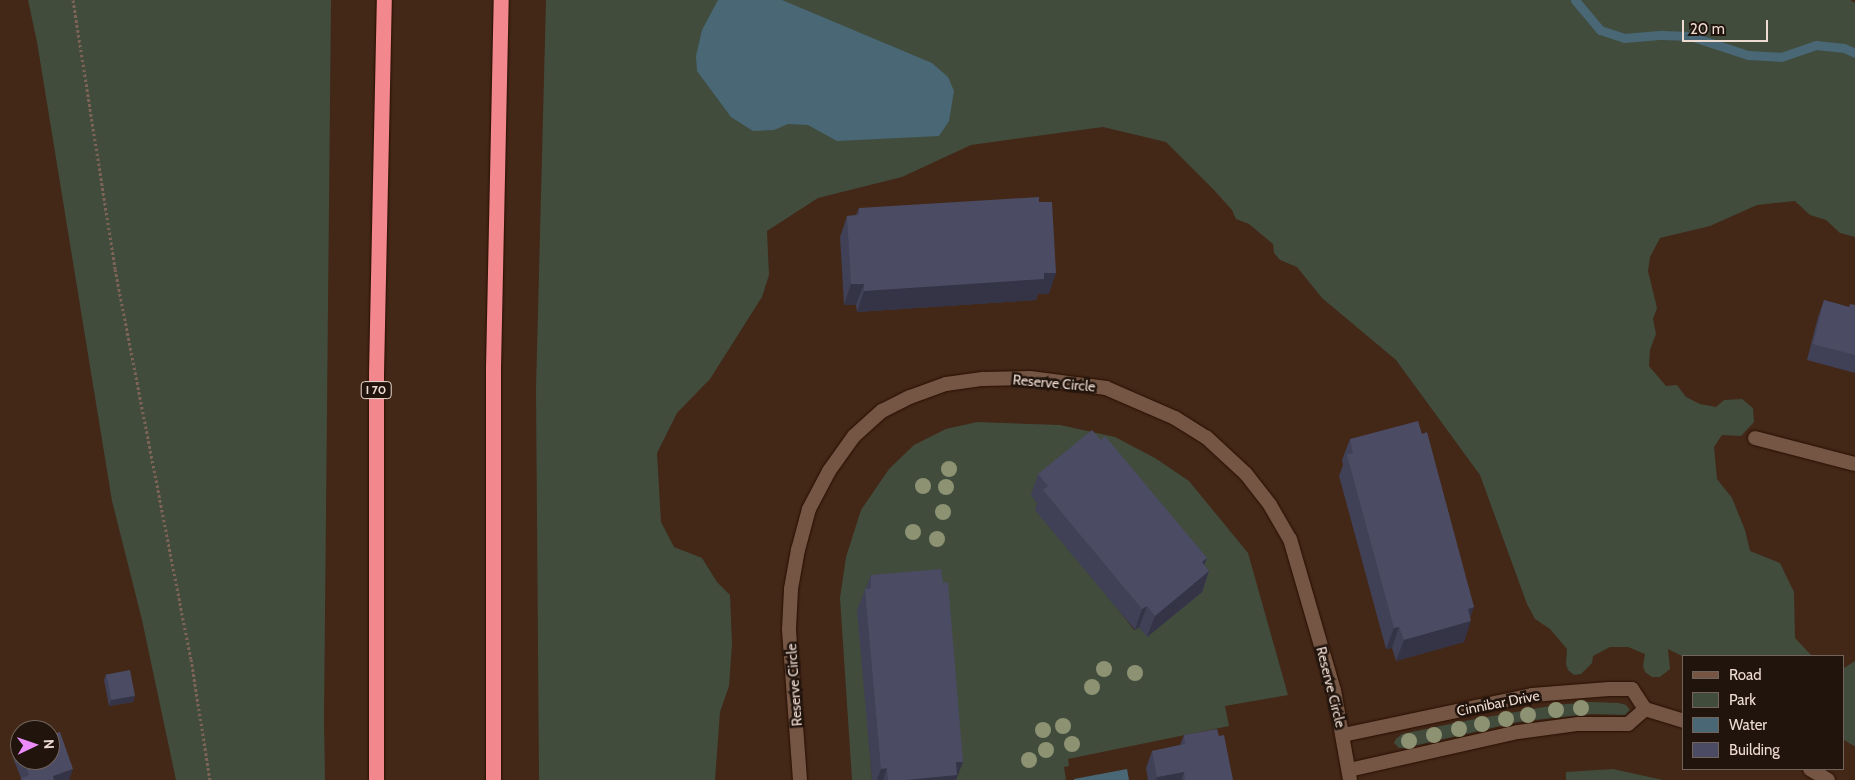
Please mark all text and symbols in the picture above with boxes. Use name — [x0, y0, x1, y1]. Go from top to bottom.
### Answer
scale bar — [1685, 10, 1771, 42]
text: 20 m — [1690, 20, 1725, 38]
street label: Reserve Circle — [1012, 371, 1096, 395]
road number: I 70 — [360, 380, 392, 400]
street label: Reserve Circle — [783, 643, 805, 727]
street label: Reserve Circle — [1313, 645, 1349, 729]
legend — [1682, 655, 1845, 770]
text: Road — [1729, 666, 1762, 684]
street label: Cinnibar Drive — [1455, 687, 1541, 719]
text: Park — [1729, 691, 1756, 709]
text: Water — [1729, 716, 1767, 734]
north arrow — [10, 720, 60, 770]
text: N — [40, 739, 58, 750]
text: Building — [1729, 741, 1780, 759]

